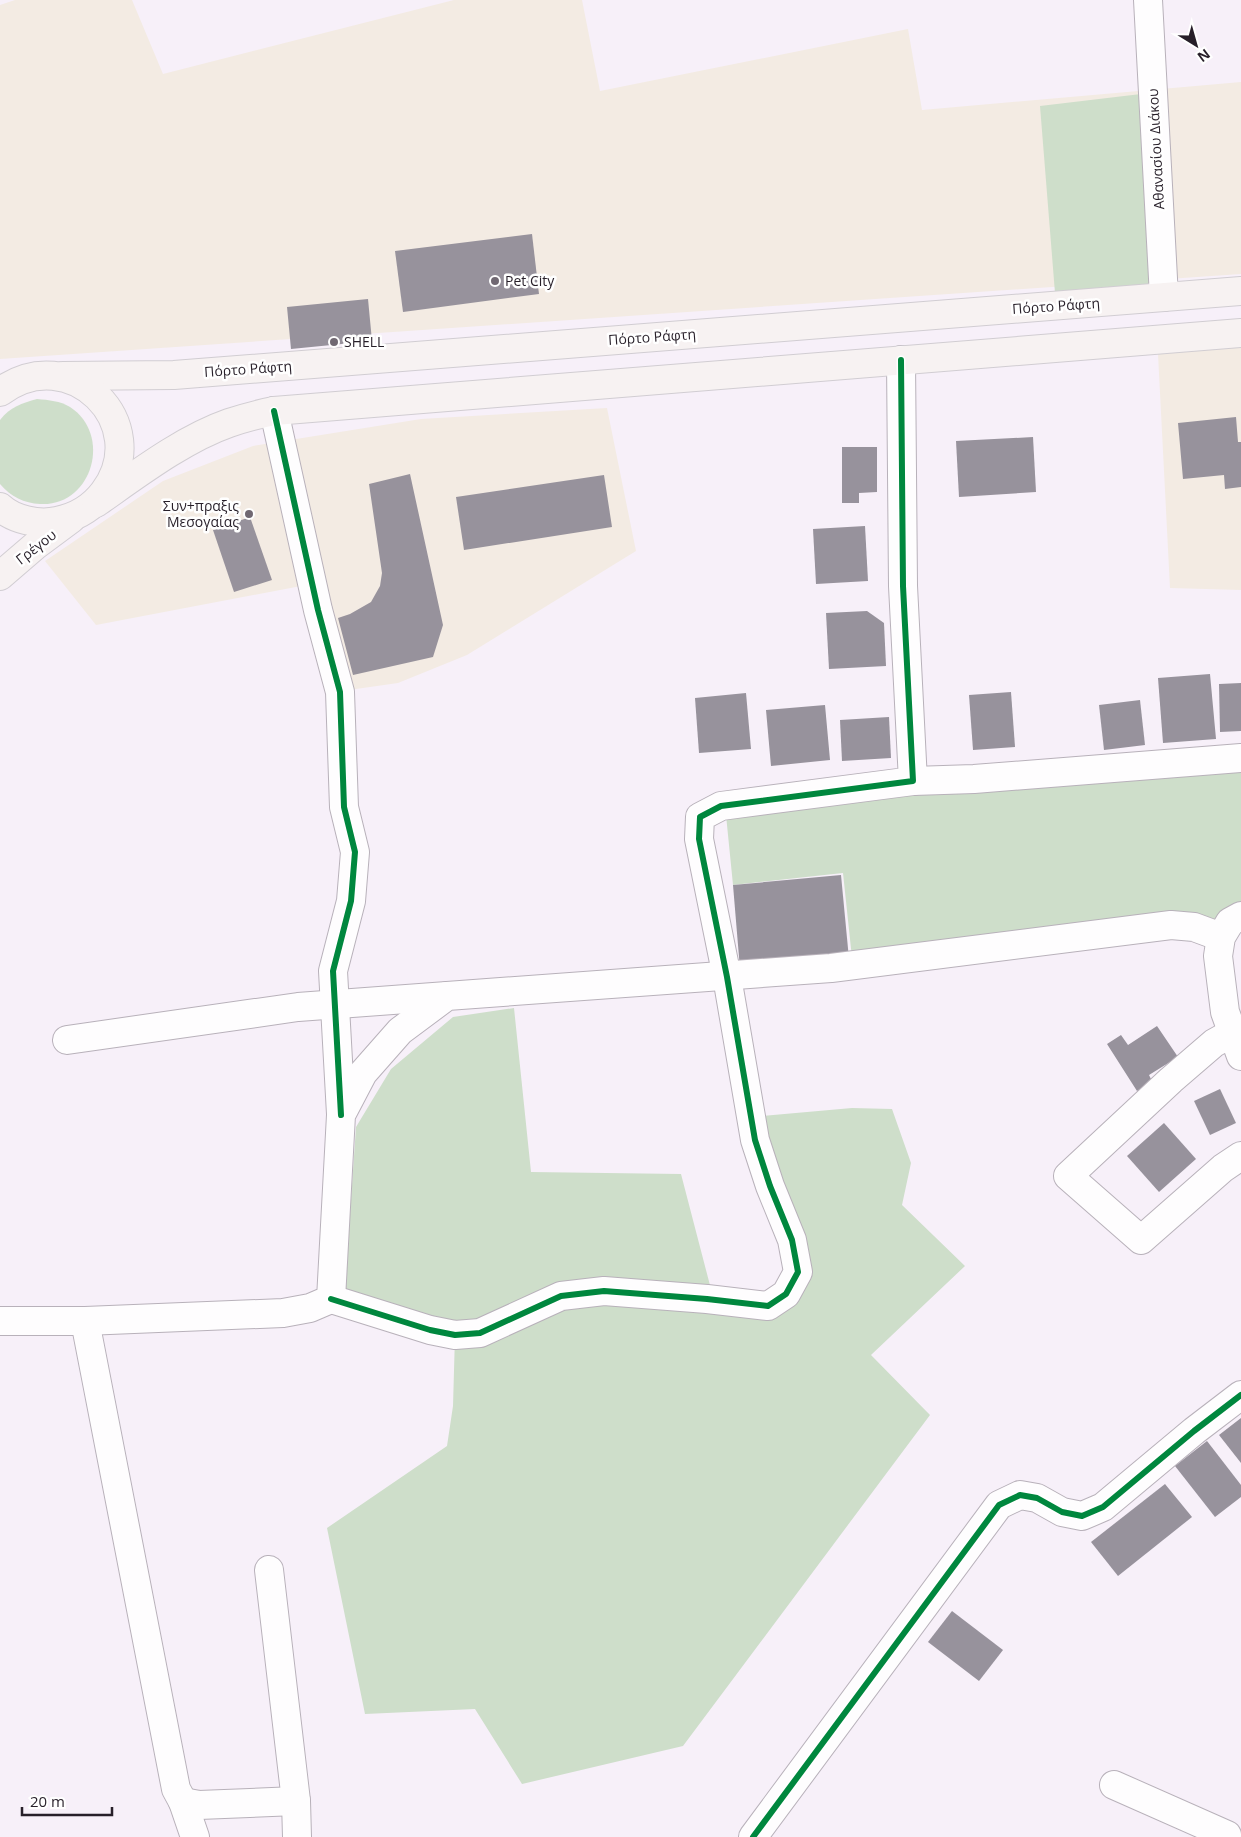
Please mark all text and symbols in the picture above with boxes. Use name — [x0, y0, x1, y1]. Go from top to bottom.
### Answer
north arrow — [1171, 20, 1221, 70]
text: N — [1194, 45, 1214, 67]
street label: Αθανασίου Διάκου — [1143, 88, 1168, 210]
place label: Pet City — [505, 271, 555, 290]
marker: Pet City — [489, 275, 501, 287]
street label: Πόρτο Ράφτη — [1011, 293, 1100, 318]
street label: Πόρτο Ράφτη — [607, 324, 696, 349]
place label: SHELL — [344, 332, 384, 351]
marker: SHELL — [328, 336, 340, 348]
street label: Πόρτο Ράφτη — [203, 356, 292, 381]
place label: Συν+πραξις Μεσογαίας — [163, 496, 239, 531]
marker: Συν+πραξις Μεσογαίας — [243, 508, 255, 520]
street label: Γρέγου — [12, 525, 60, 568]
scale bar — [22, 1784, 112, 1816]
text: 20 m — [30, 1791, 65, 1811]

